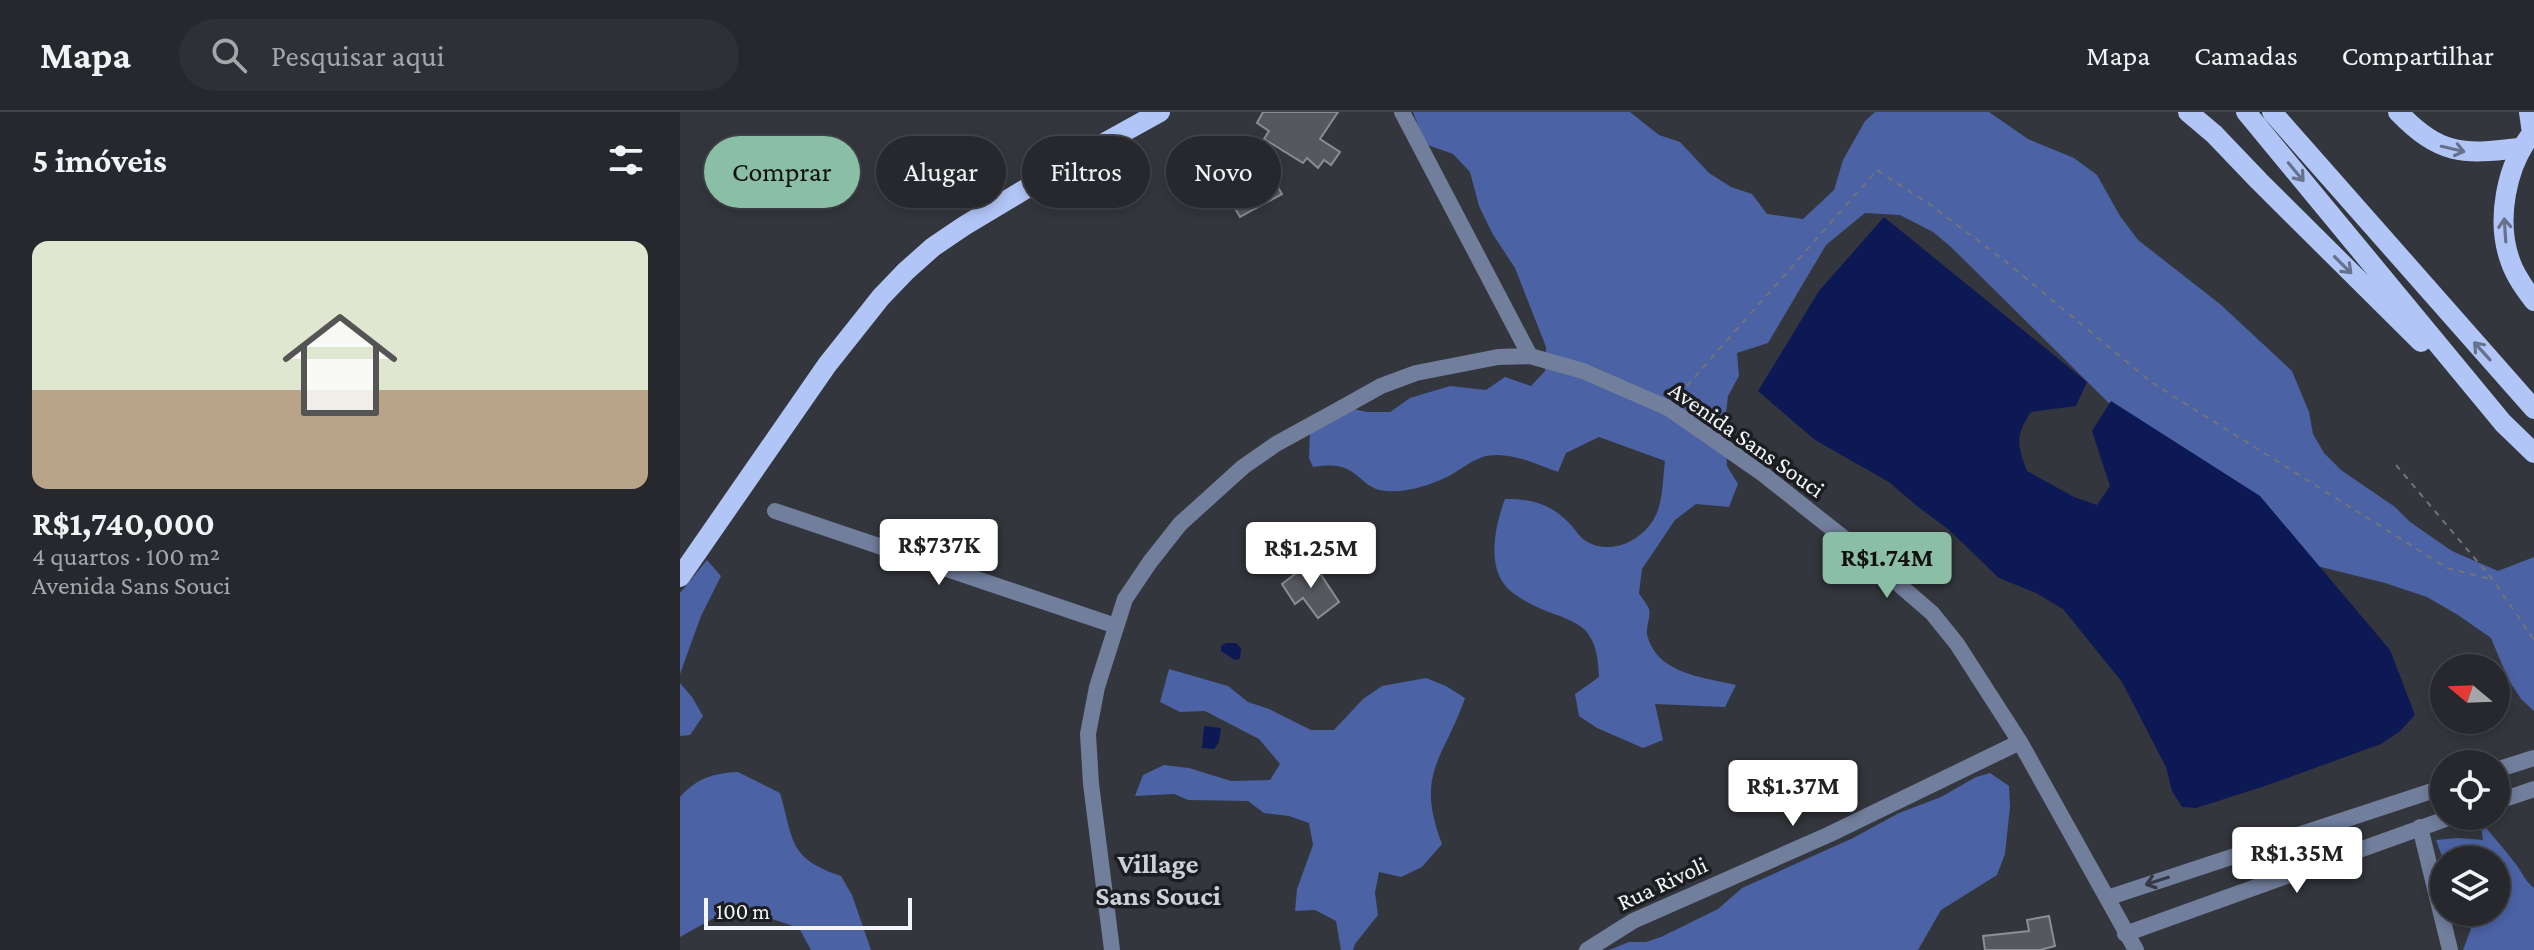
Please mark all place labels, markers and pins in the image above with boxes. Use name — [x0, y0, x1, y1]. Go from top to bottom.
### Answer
pin: R$737K — [874, 519, 1004, 587]
pin: R$1.25M — [1237, 522, 1385, 590]
pin: R$1.74M — [1813, 532, 1961, 600]
pin: R$1.37M — [1719, 760, 1867, 828]
pin: R$1.35M — [2223, 827, 2371, 895]

